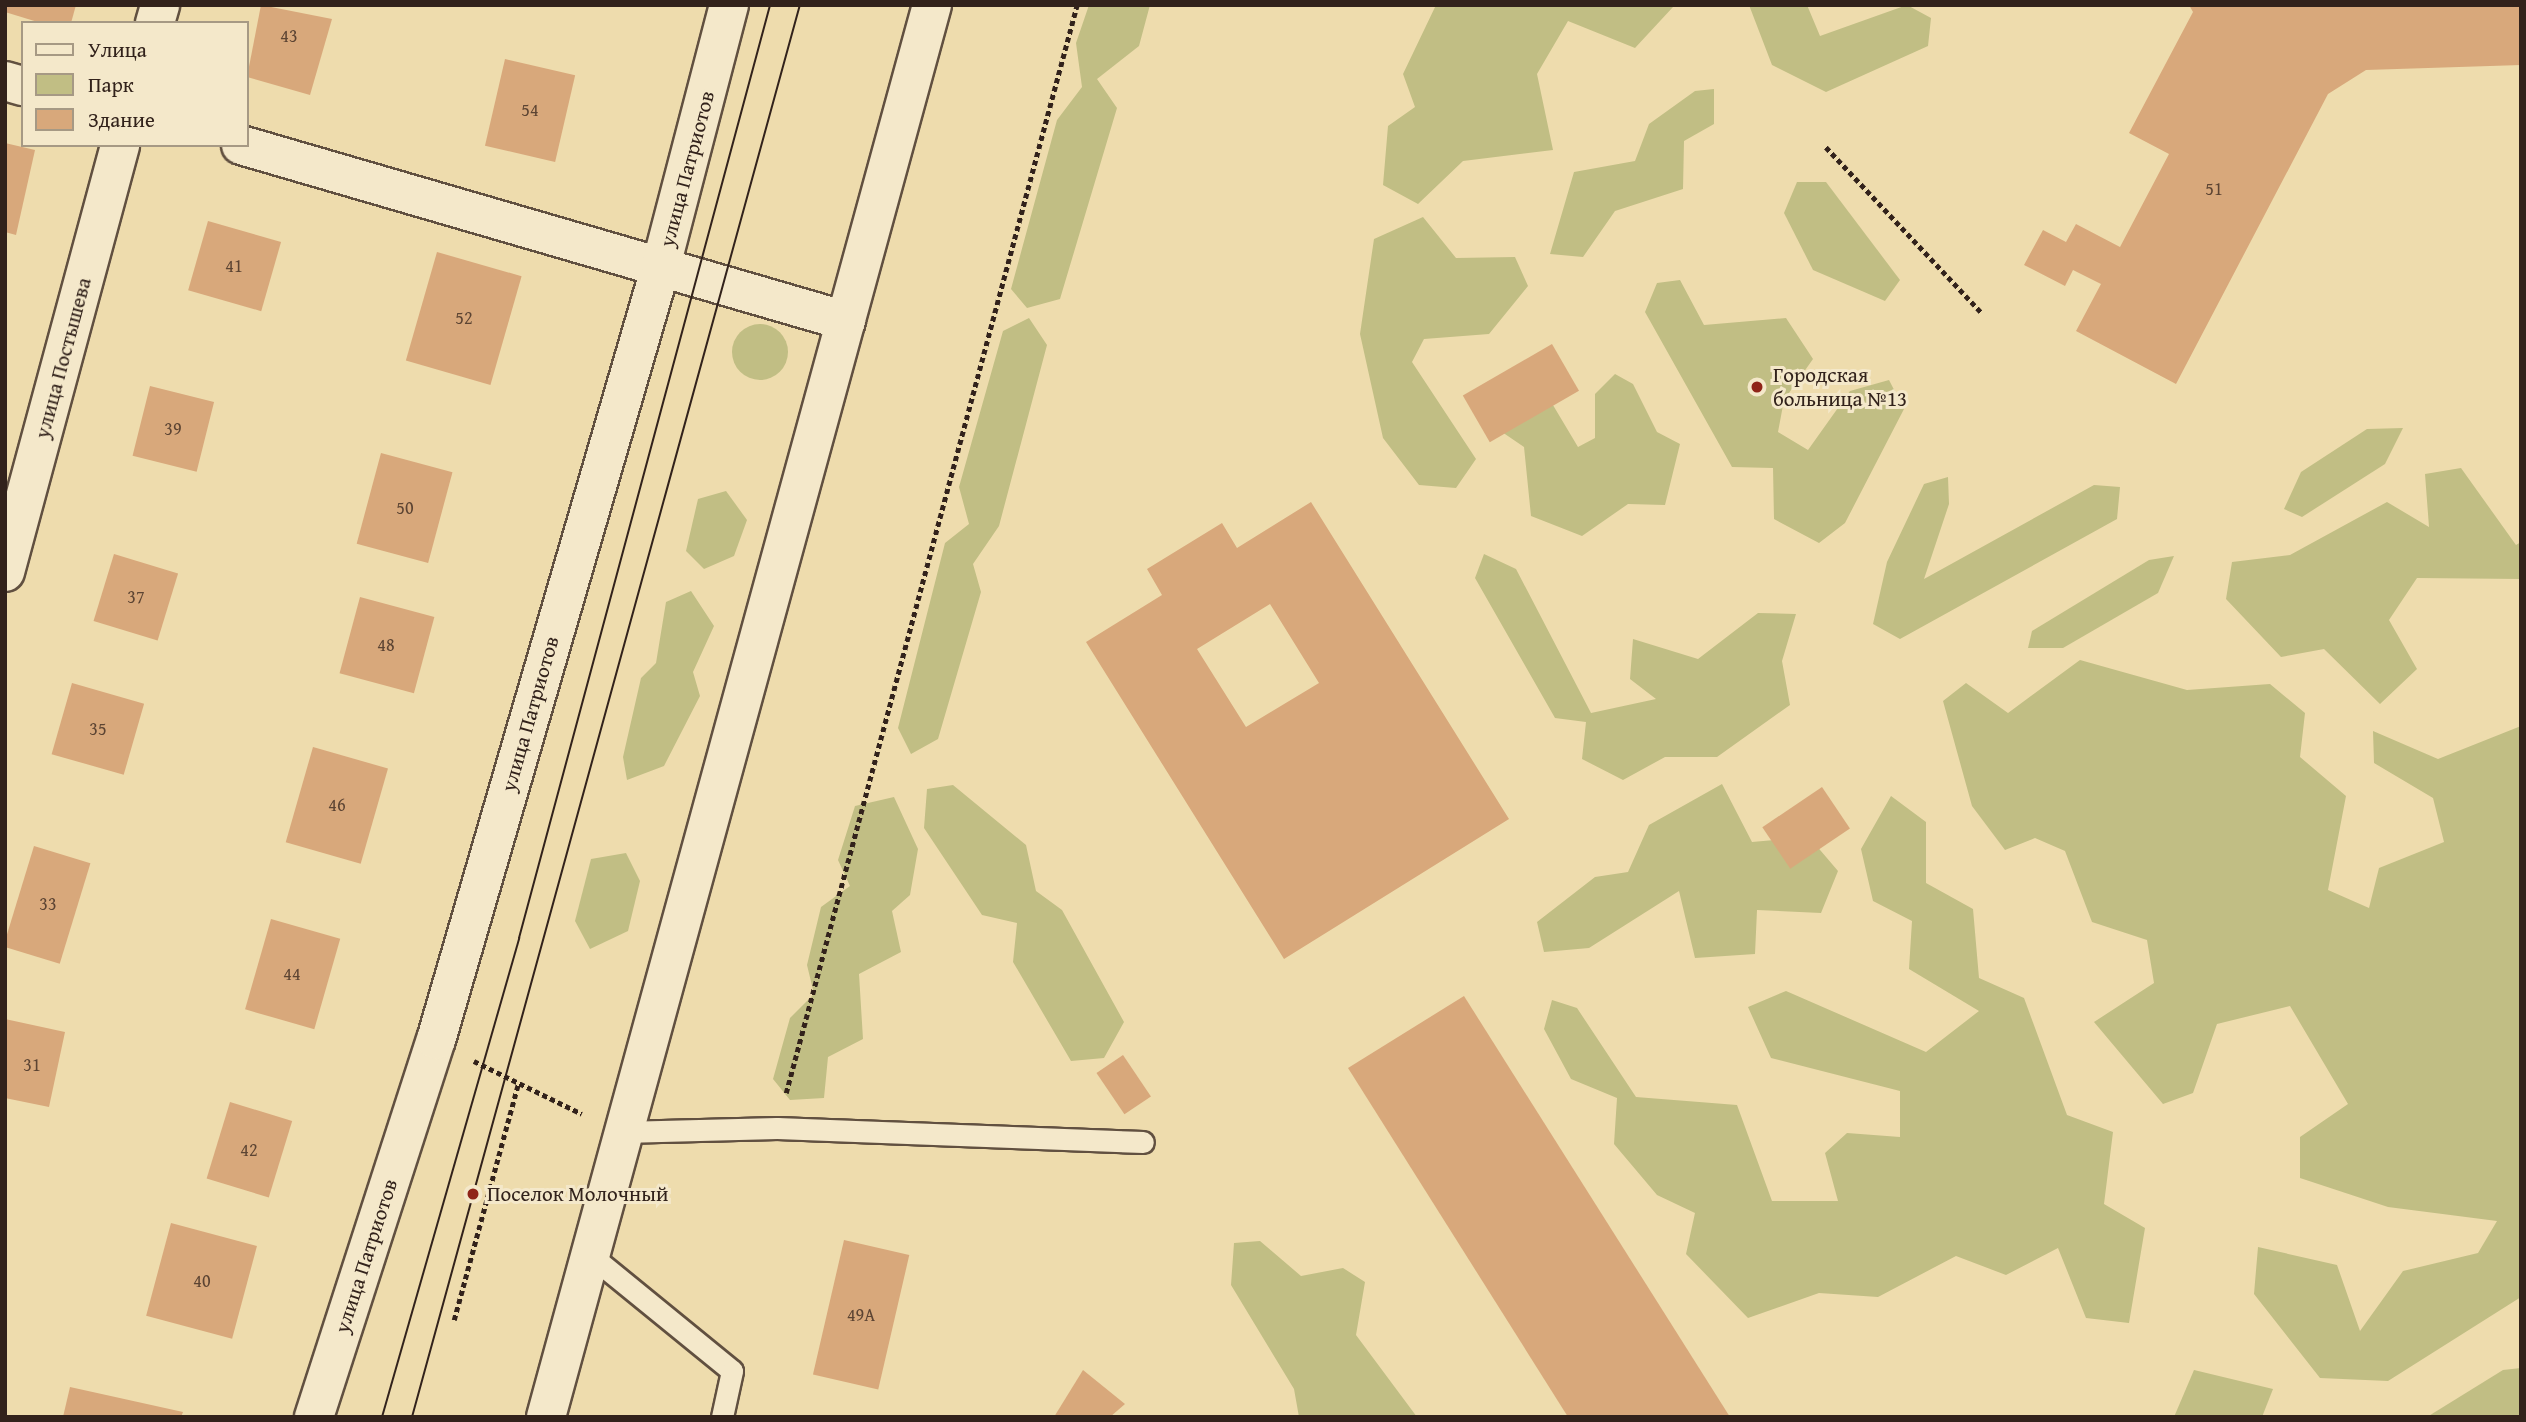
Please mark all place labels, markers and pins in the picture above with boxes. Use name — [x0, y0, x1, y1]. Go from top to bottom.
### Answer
place label: Городская больница №13 — [1773, 362, 1907, 412]
marker: Городская больница №13 — [1747, 377, 1767, 397]
place label: Поселок Молочный — [487, 1181, 668, 1207]
marker: Поселок Молочный — [465, 1186, 481, 1202]

